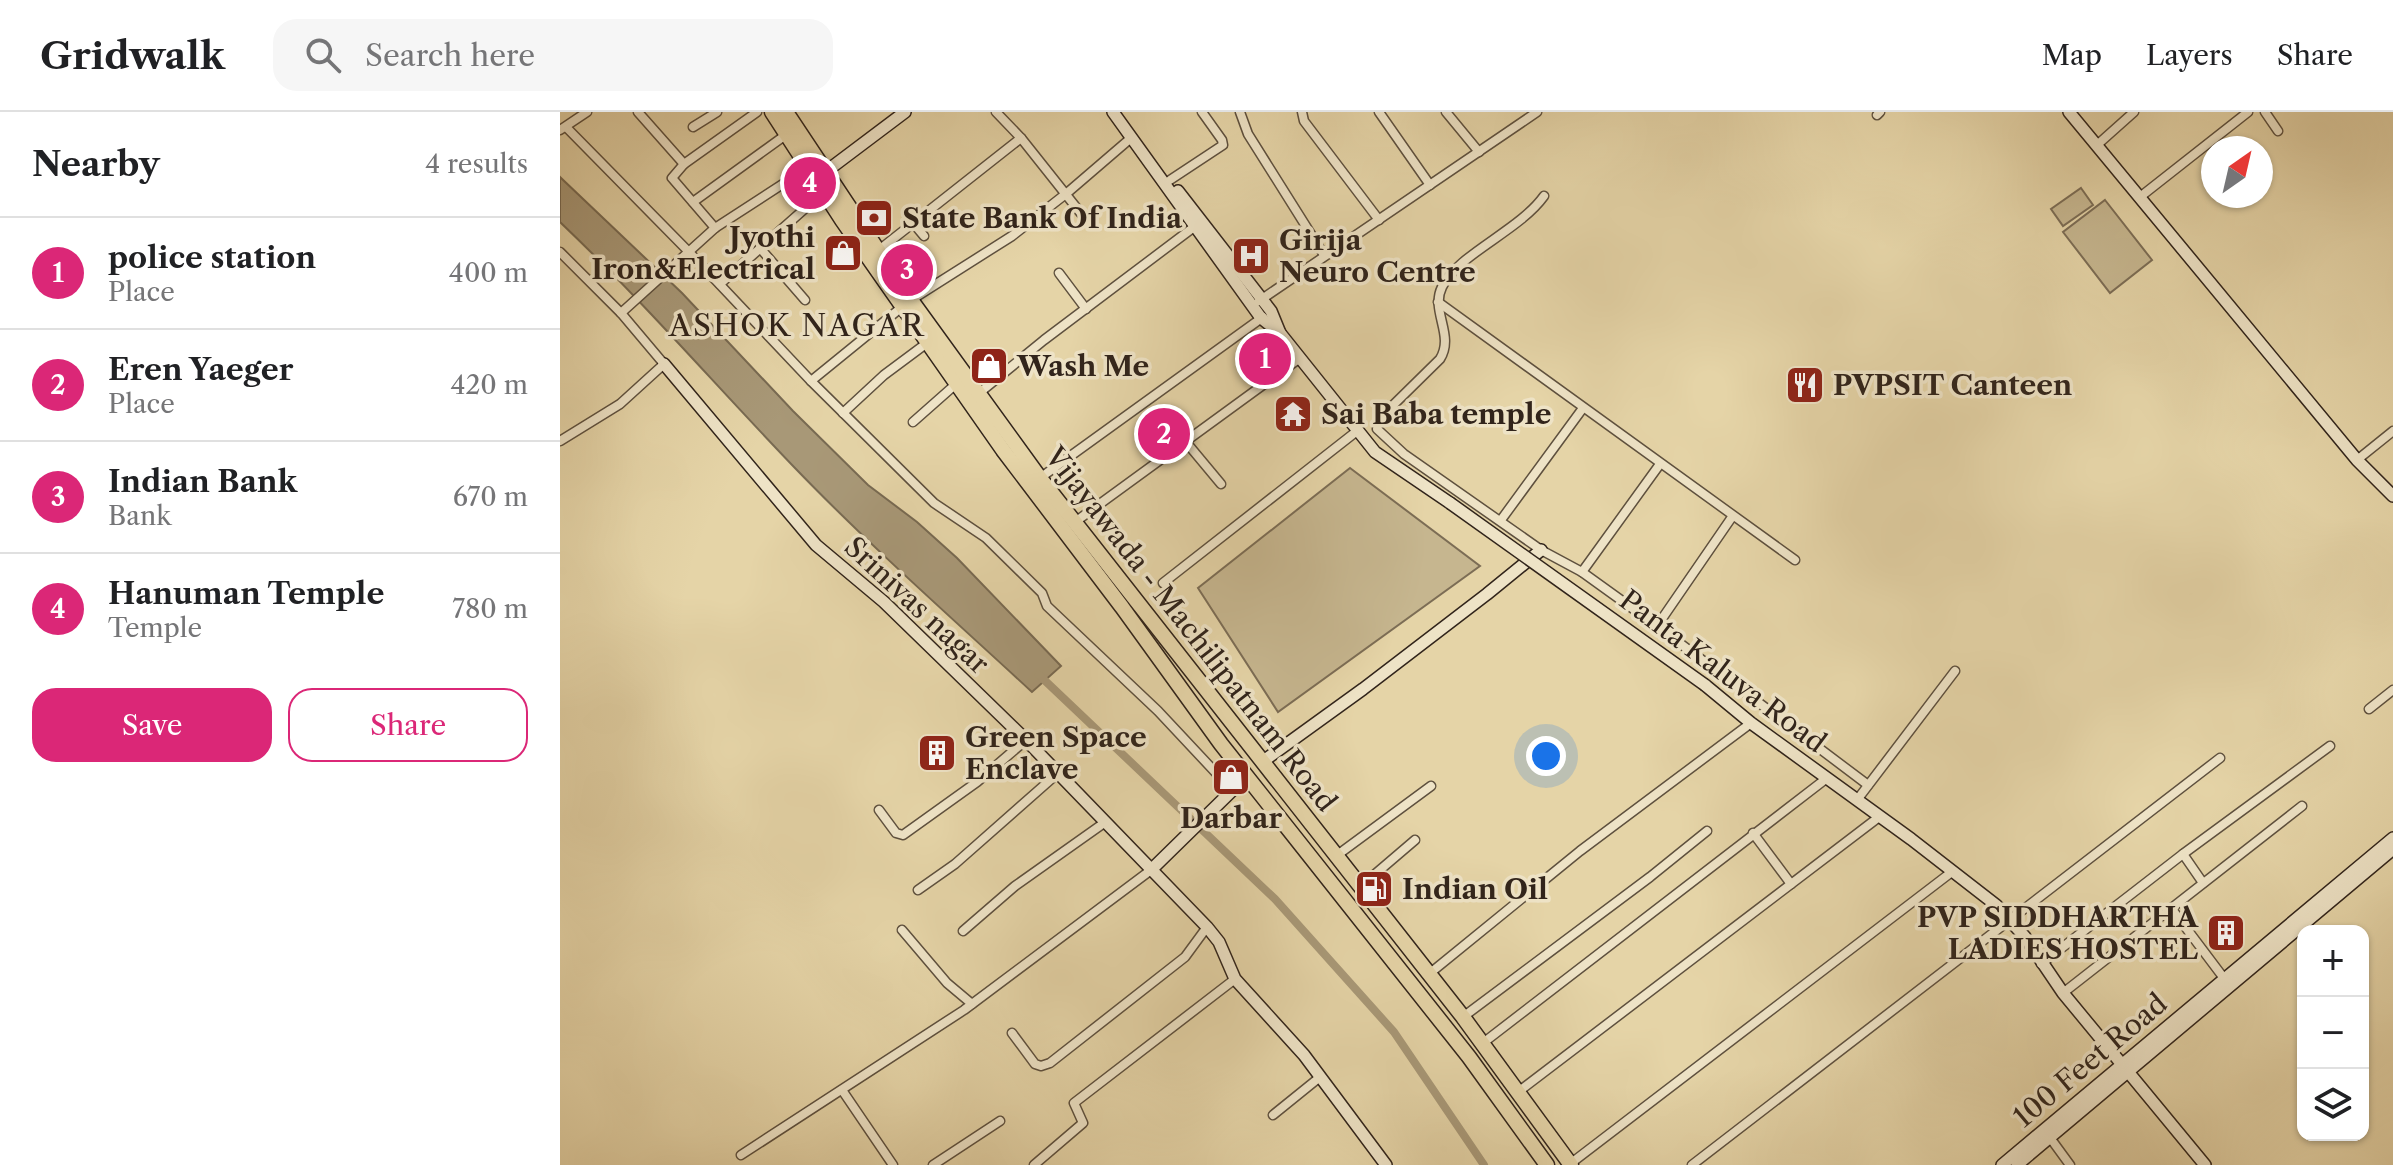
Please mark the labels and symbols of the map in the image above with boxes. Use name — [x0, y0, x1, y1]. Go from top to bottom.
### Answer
north arrow — [2201, 136, 2273, 208]
pin: 4 — [784, 153, 836, 213]
bank icon: State Bank Of India — [853, 197, 895, 239]
place label: State Bank Of India — [902, 201, 1183, 235]
place label: Jyothi Iron&Electrical — [591, 220, 815, 286]
place label: Girija Neuro Centre — [1279, 223, 1476, 289]
shop icon: Jyothi Iron&Electrical — [822, 232, 864, 274]
hospital icon: Girija Neuro Centre — [1230, 235, 1272, 277]
pin: 3 — [881, 240, 933, 300]
district label: ASHOK NAGAR — [668, 307, 925, 344]
pin: 1 — [1239, 329, 1291, 389]
shop icon: Wash Me — [968, 345, 1010, 387]
place label: Wash Me — [1016, 349, 1149, 383]
restaurant icon: PVPSIT Canteen — [1784, 364, 1826, 406]
place label: PVPSIT Canteen — [1833, 368, 2072, 402]
temple icon: Sai Baba temple — [1272, 393, 1314, 435]
place label: Sai Baba temple — [1321, 397, 1551, 431]
pin: 2 — [1138, 404, 1190, 464]
street label: Vijayawada - Machilipatnam Road — [1037, 439, 1344, 818]
street label: Srinivas nagar — [838, 529, 996, 681]
street label: Panta Kaluva Road — [1613, 582, 1833, 760]
place label: Green Space Enclave — [965, 720, 1147, 786]
building icon: Green Space Enclave — [916, 732, 958, 774]
your location — [1526, 736, 1566, 776]
shop icon: Darbar — [1210, 756, 1252, 798]
place label: Darbar — [1180, 801, 1282, 835]
fuel station icon: Indian Oil — [1353, 868, 1395, 910]
place label: Indian Oil — [1402, 872, 1548, 906]
place label: PVP SIDDHARTHA LADIES HOSTEL — [1917, 900, 2199, 966]
building icon: PVP SIDDHARTHA LADIES HOSTEL — [2205, 912, 2247, 954]
street label: 100 Feet Road — [2006, 986, 2174, 1134]

